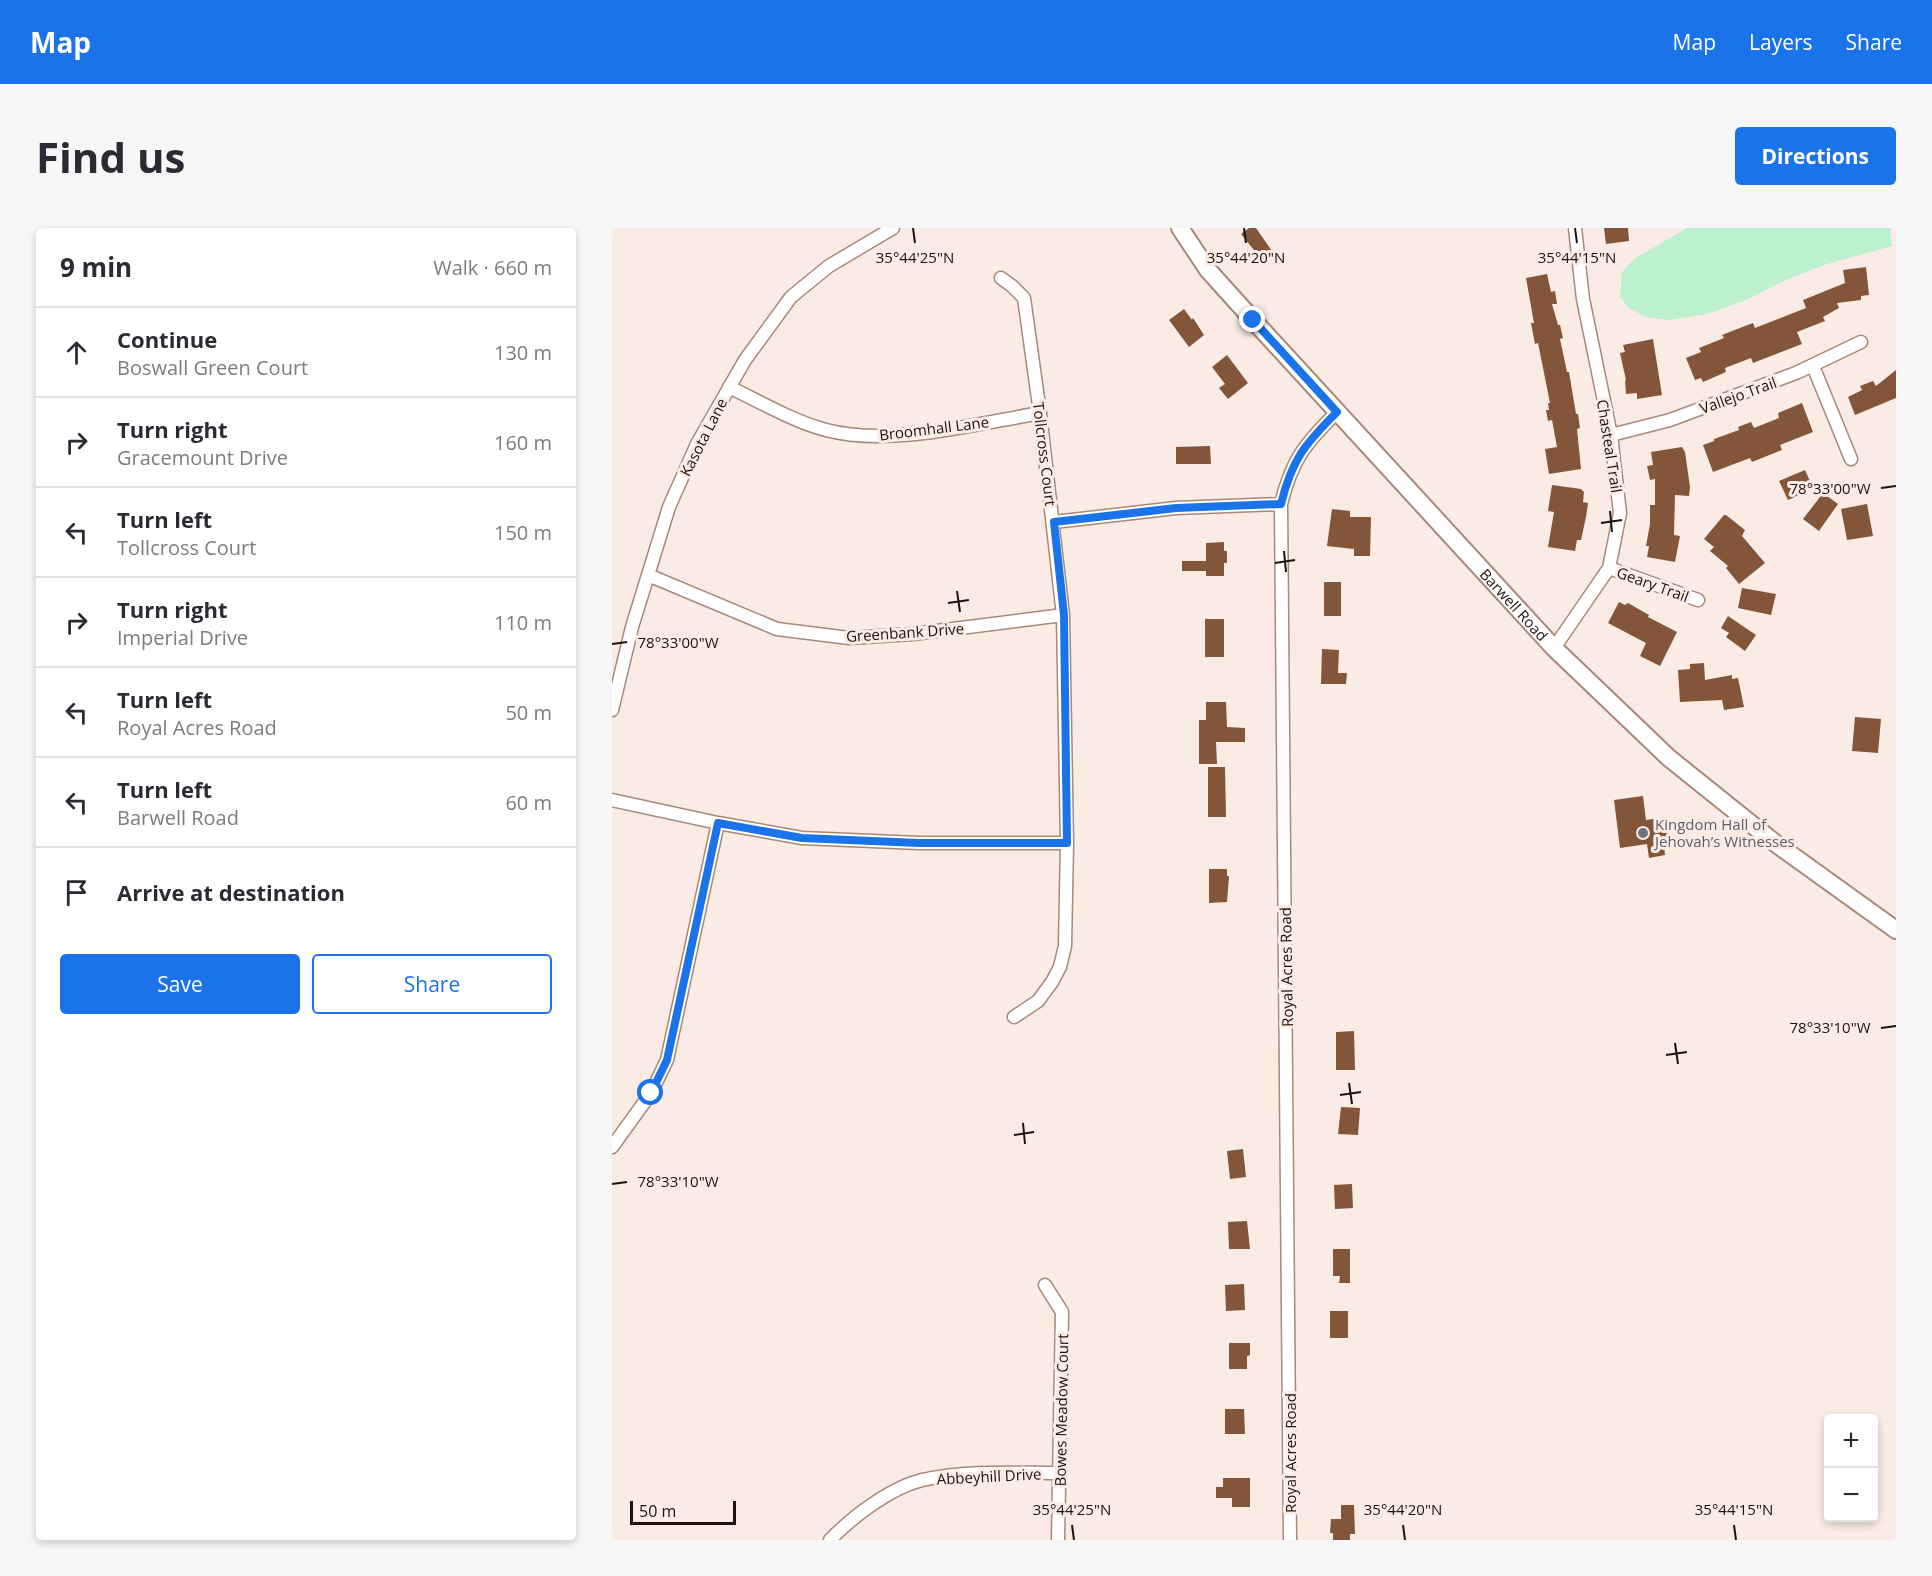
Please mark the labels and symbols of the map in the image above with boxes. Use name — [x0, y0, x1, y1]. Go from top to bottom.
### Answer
text: 35°44'25"N — [876, 247, 954, 267]
text: 35°44'20"N — [1207, 247, 1285, 267]
text: 35°44'15"N — [1538, 247, 1616, 267]
route end — [1239, 306, 1265, 332]
street label: Vallejo Trail — [1697, 372, 1779, 418]
street label: Kasota Lane — [675, 395, 731, 479]
street label: Chasteal Trail — [1593, 398, 1627, 494]
street label: Tollcross Court — [1029, 401, 1061, 507]
street label: Broomhall Lane — [878, 411, 990, 445]
text: 78°33'00"W — [1790, 478, 1871, 498]
street label: Geary Trail — [1614, 562, 1692, 606]
street label: Barwell Road — [1476, 564, 1552, 645]
street label: Greenbank Drive — [845, 618, 965, 646]
text: 78°33'00"W — [638, 632, 719, 652]
place label: Kingdom Hall of Jehovah’s Witnesses — [1653, 814, 1795, 851]
marker: Kingdom Hall of Jehovah’s Witnesses — [1636, 826, 1650, 840]
street label: Royal Acres Road — [1275, 907, 1297, 1027]
text: 78°33'10"W — [1790, 1017, 1871, 1037]
route start — [637, 1079, 663, 1105]
text: 78°33'10"W — [638, 1171, 719, 1191]
street label: Bowes Meadow Court — [1050, 1333, 1072, 1487]
street label: Royal Acres Road — [1280, 1393, 1300, 1513]
street label: Abbeyhill Drive — [936, 1463, 1042, 1489]
scale bar — [630, 1498, 736, 1526]
text: 35°44'25"N — [1033, 1499, 1111, 1519]
text: 35°44'20"N — [1364, 1499, 1442, 1519]
text: 35°44'15"N — [1695, 1499, 1773, 1519]

